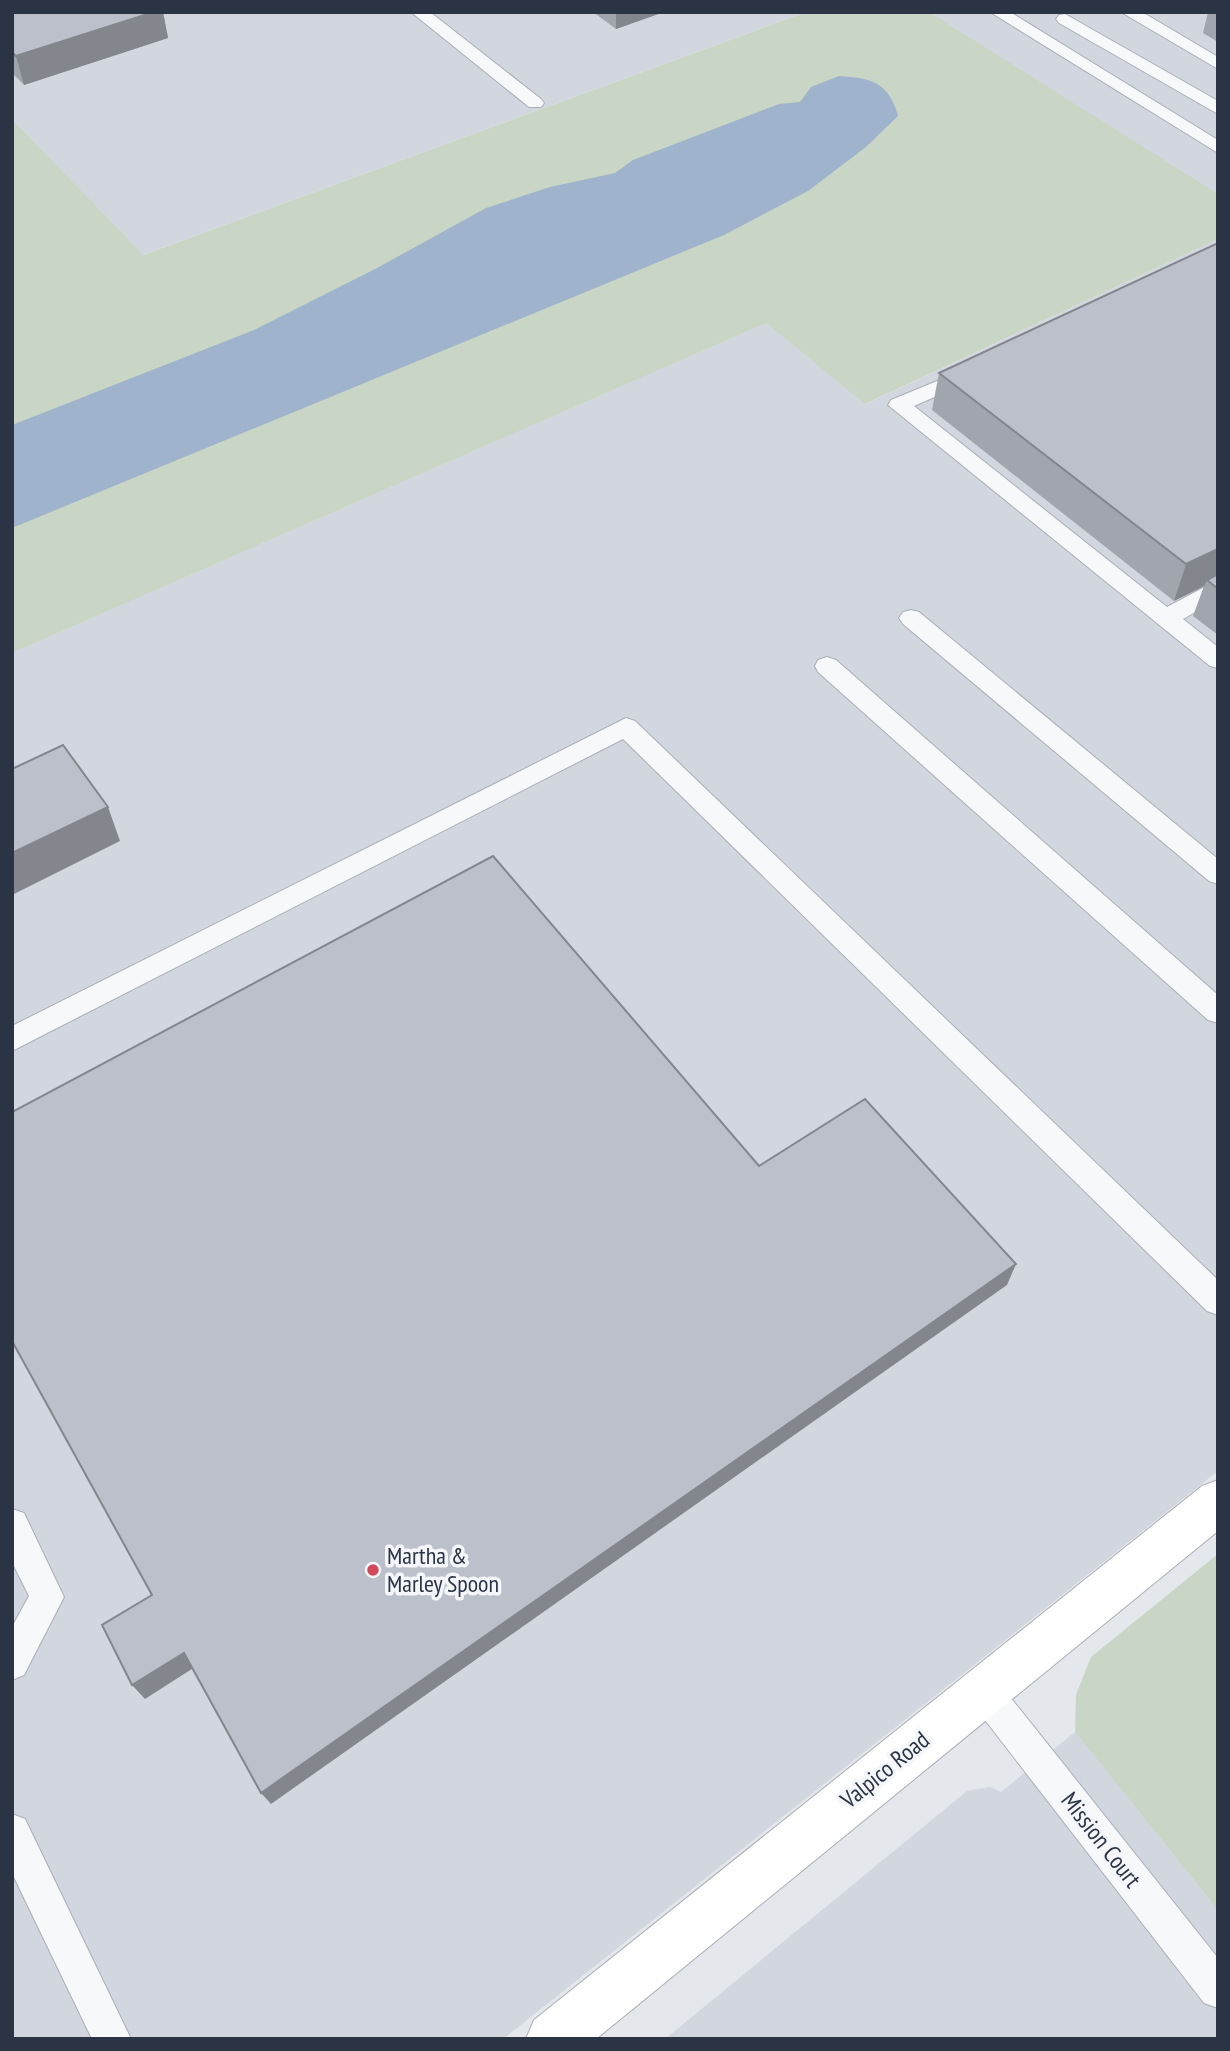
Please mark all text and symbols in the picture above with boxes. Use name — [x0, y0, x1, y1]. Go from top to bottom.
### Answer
place label: Martha & Marley Spoon — [387, 1540, 499, 1599]
marker: Martha & Marley Spoon — [365, 1562, 381, 1578]
street label: Valpico Road — [833, 1724, 935, 1815]
street label: Mission Court — [1054, 1786, 1149, 1894]

